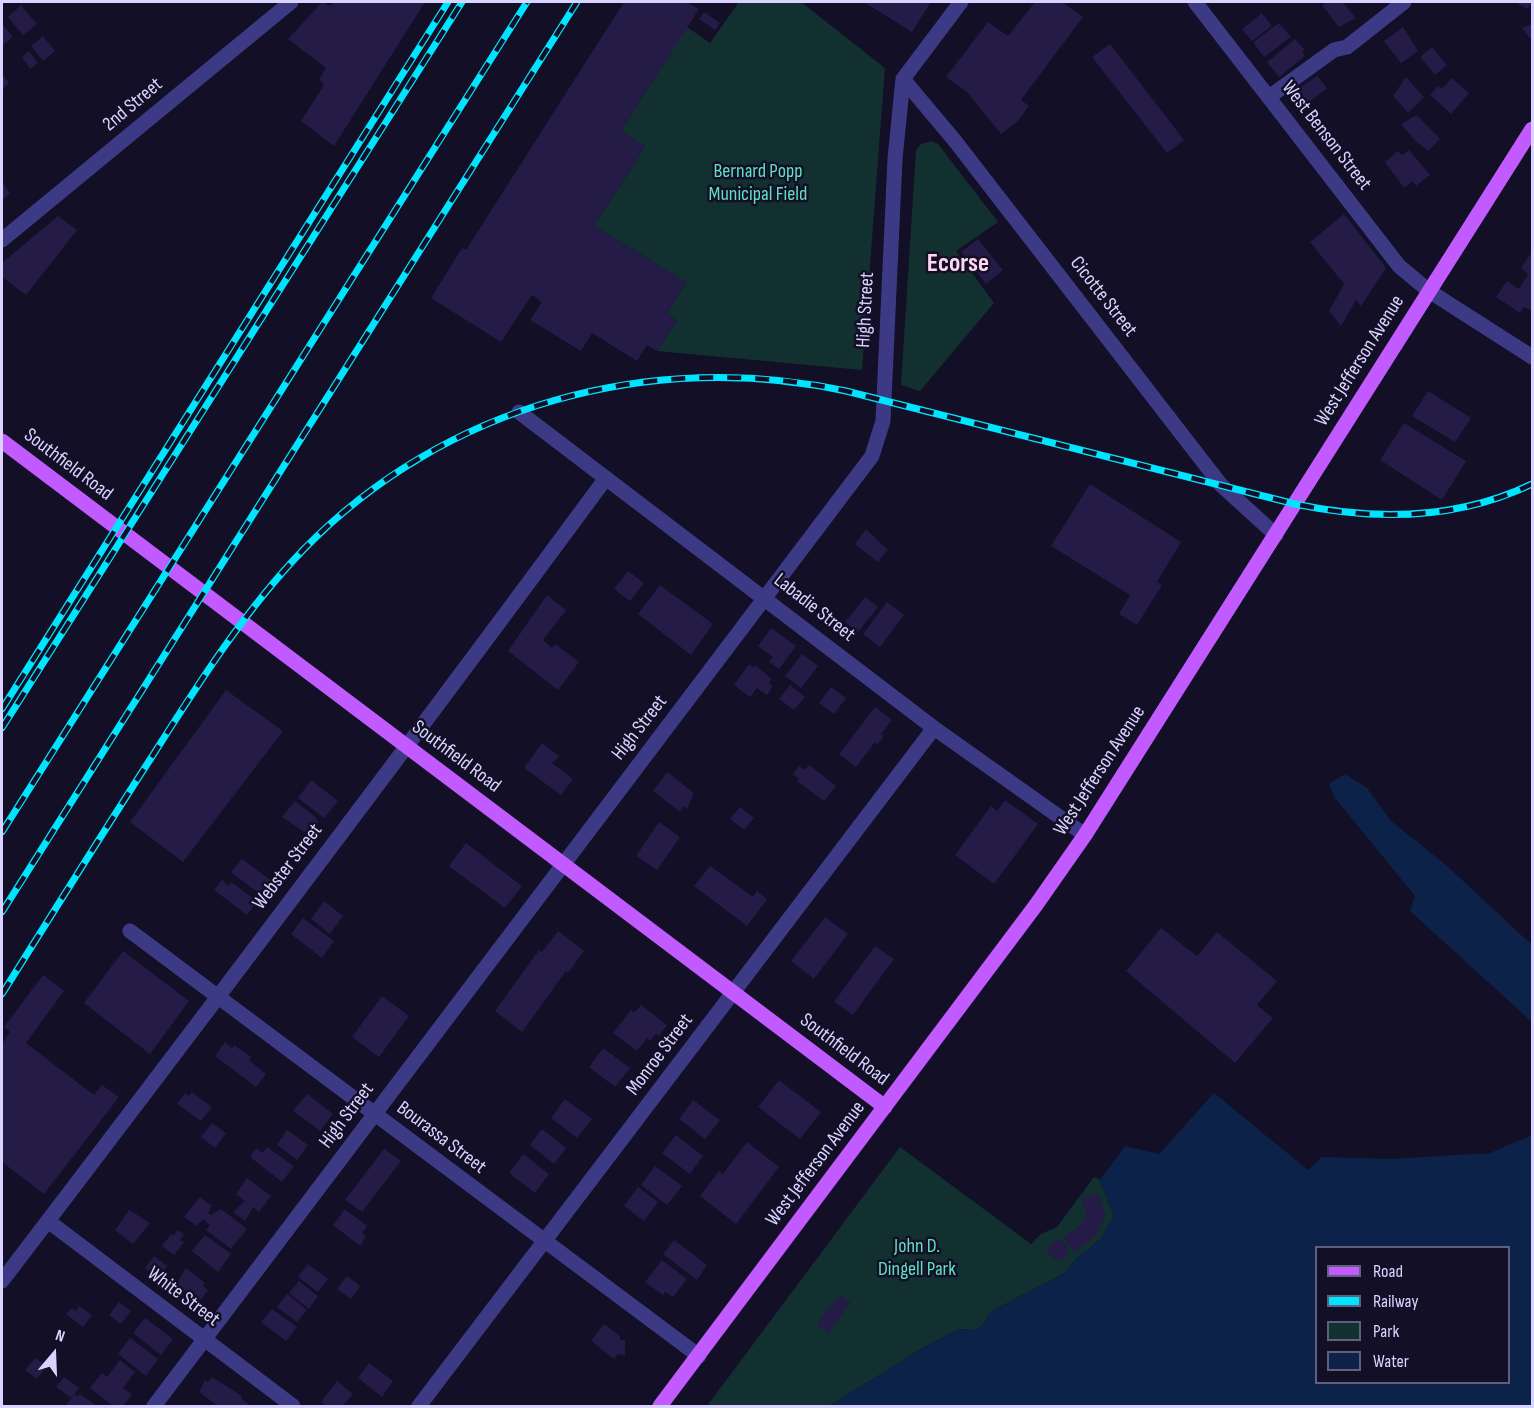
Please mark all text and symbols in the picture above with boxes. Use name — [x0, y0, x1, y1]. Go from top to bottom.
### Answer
street label: 2nd Street — [98, 73, 168, 137]
street label: West Benson Street — [1276, 77, 1376, 195]
park label: Bernard Popp Municipal Field — [709, 160, 807, 207]
district label: Ecorse — [927, 248, 989, 280]
street label: Cicotte Street — [1064, 252, 1142, 342]
street label: High Street — [852, 272, 880, 348]
street label: West Jefferson Avenue — [1310, 291, 1410, 431]
street label: Southfield Road — [19, 424, 117, 506]
street label: Labadie Street — [769, 569, 859, 647]
street label: High Street — [607, 691, 673, 765]
street label: West Jefferson Avenue — [1049, 702, 1151, 840]
street label: Southfield Road — [407, 716, 505, 798]
street label: Webster Street — [248, 819, 328, 915]
street label: Monroe Street — [622, 1009, 698, 1101]
street label: Southfield Road — [795, 1009, 893, 1091]
street label: High Street — [315, 1079, 379, 1153]
street label: Bourassa Street — [392, 1097, 490, 1179]
street label: West Jefferson Avenue — [761, 1097, 871, 1231]
park label: John D. Dingell Park — [878, 1235, 956, 1282]
legend — [1315, 1246, 1510, 1384]
text: Road — [1373, 1261, 1403, 1282]
street label: White Street — [142, 1262, 224, 1332]
text: Railway — [1373, 1291, 1418, 1312]
text: Park — [1373, 1321, 1399, 1342]
north arrow — [24, 1324, 84, 1384]
text: N — [53, 1326, 67, 1347]
text: Water — [1373, 1351, 1409, 1372]

